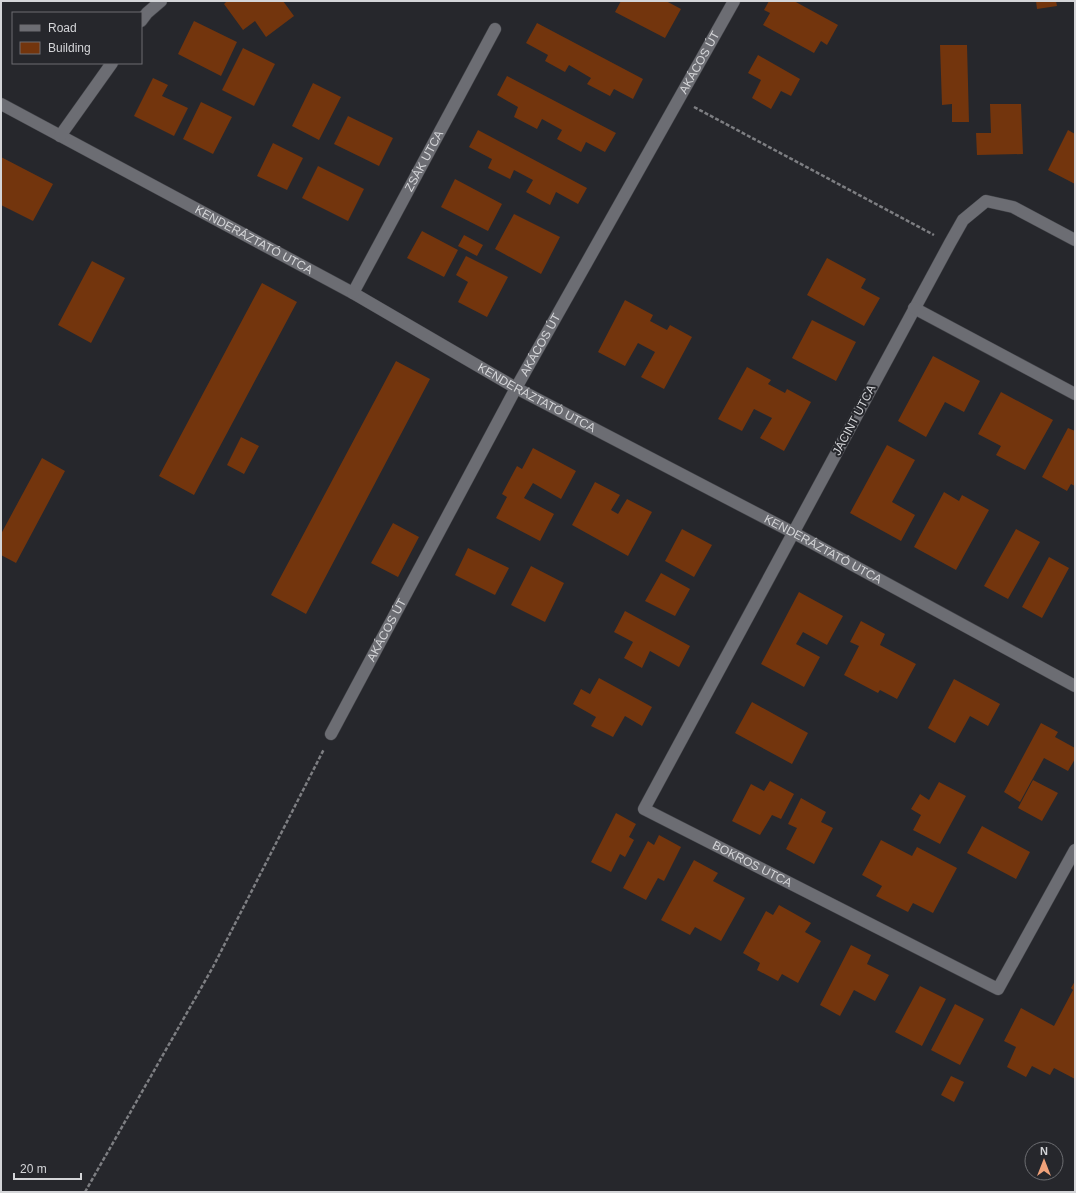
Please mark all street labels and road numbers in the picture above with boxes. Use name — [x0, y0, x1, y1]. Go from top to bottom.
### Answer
street label: AKÁCOS ÚT — [676, 28, 723, 96]
street label: ZSÁK UTCA — [402, 128, 446, 194]
street label: KENDERÁZTATÓ UTCA — [193, 202, 315, 277]
street label: AKÁCOS ÚT — [517, 310, 564, 378]
street label: KENDERÁZTATÓ UTCA — [475, 360, 598, 435]
street label: JÁCINT UTCA — [829, 382, 878, 458]
street label: KENDERÁZTATÓ UTCA — [762, 512, 884, 587]
street label: AKÁCOS ÚT — [364, 595, 409, 664]
street label: BOKROS UTCA — [710, 838, 794, 890]

